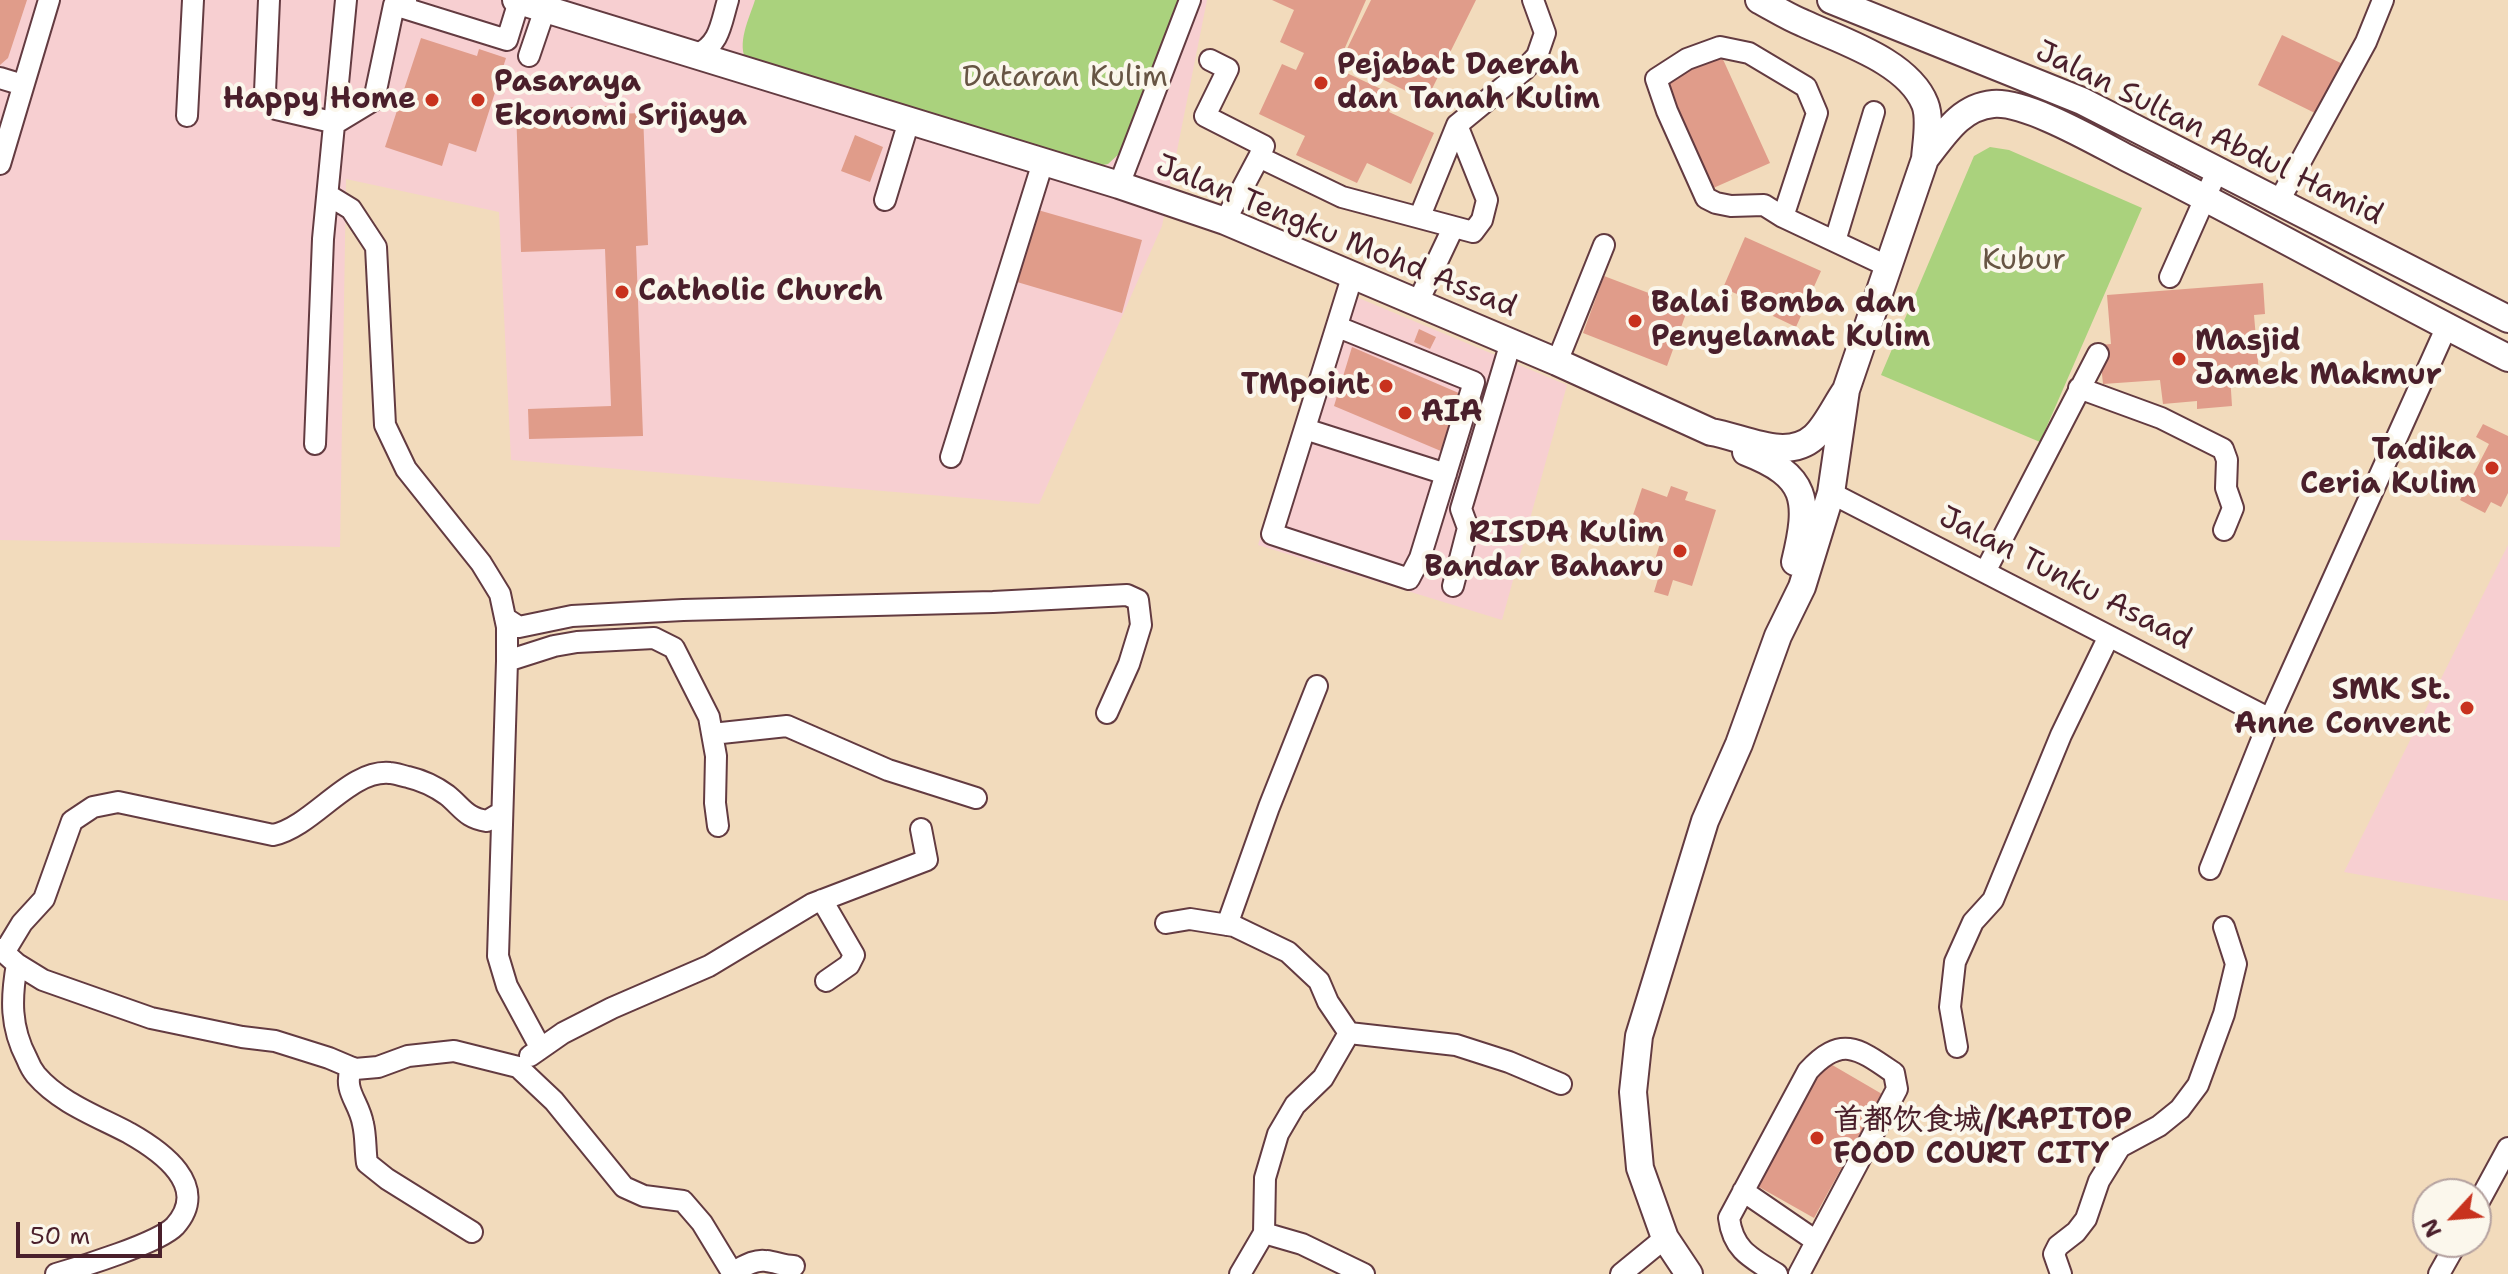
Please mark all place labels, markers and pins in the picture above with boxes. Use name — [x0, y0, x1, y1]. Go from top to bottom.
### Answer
place label: Pejabat Daerah dan Tanah Kulim — [1337, 48, 1600, 118]
place label: Pasaraya Ekonomi Srijaya — [494, 65, 747, 136]
marker: Pejabat Daerah dan Tanah Kulim — [1312, 74, 1330, 92]
place label: Happy Home — [223, 82, 416, 118]
marker: Happy Home — [423, 91, 441, 109]
marker: Pasaraya Ekonomi Srijaya — [469, 91, 487, 109]
place label: Catholic Church — [638, 274, 883, 310]
marker: Catholic Church — [613, 283, 631, 301]
place label: Balai Bomba dan Penyelamat Kulim — [1651, 286, 1930, 356]
marker: Balai Bomba dan Penyelamat Kulim — [1626, 312, 1644, 330]
place label: Masjid Jamek Makmur — [2195, 324, 2442, 394]
marker: Masjid Jamek Makmur — [2170, 350, 2188, 368]
place label: TMpoint — [1241, 368, 1370, 404]
marker: TMpoint — [1377, 377, 1395, 395]
place label: AIA — [1421, 395, 1483, 431]
marker: AIA — [1396, 404, 1414, 422]
place label: Tadika Ceria Kulim — [2300, 433, 2476, 504]
marker: Tadika Ceria Kulim — [2483, 459, 2501, 477]
place label: RISDA Kulim Bandar Baharu — [1424, 516, 1664, 586]
marker: RISDA Kulim Bandar Baharu — [1671, 542, 1689, 560]
place label: SMK St. Anne Convent — [2234, 673, 2451, 744]
marker: SMK St. Anne Convent — [2458, 699, 2476, 717]
place label: 首都饮食城/KAPITOP FOOD COURT CITY — [1833, 1103, 2132, 1174]
marker: 首都饮食城/KAPITOP FOOD COURT CITY — [1808, 1129, 1826, 1147]

